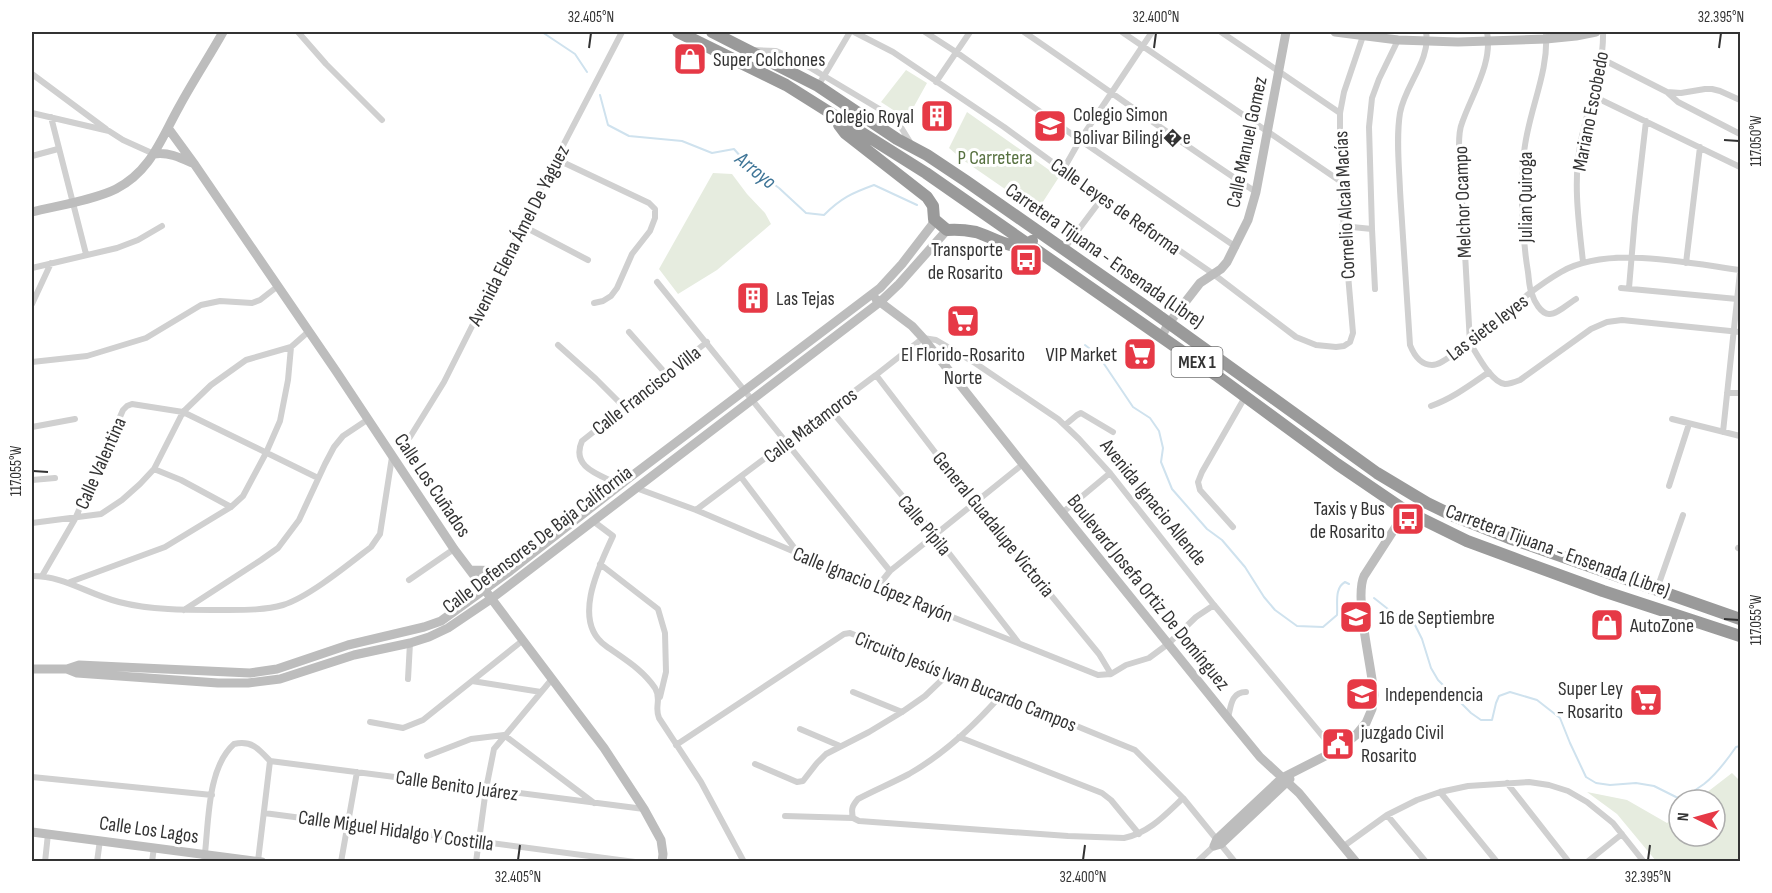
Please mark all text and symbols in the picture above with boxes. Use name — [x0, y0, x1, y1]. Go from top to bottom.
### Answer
text: 32.405°N — [568, 8, 614, 27]
text: 32.400°N — [1132, 8, 1180, 27]
text: 32.395°N — [1698, 8, 1744, 27]
shop icon: Super Colchones — [672, 41, 708, 77]
place label: Super Colchones — [713, 48, 825, 72]
street label: Mariano Escobedo — [1568, 49, 1614, 173]
street label: Calle Manuel Gomez — [1221, 74, 1273, 210]
building icon: Colegio Royal — [919, 98, 955, 134]
place label: Colegio Simon Bolivar Bilingi�e — [1073, 103, 1191, 150]
place label: Colegio Royal — [825, 105, 914, 129]
school or university icon: Colegio Simon Bolivar Bilingi�e — [1032, 108, 1068, 144]
text: 117.050°W — [1747, 115, 1766, 167]
street label: Cornelio Alcala Macías — [1329, 130, 1361, 280]
street label: Avenida Elena Ámel De Yaguez — [462, 141, 575, 331]
water label: Arroyo — [729, 146, 782, 195]
park label: P Carretera — [958, 146, 1032, 170]
street label: Melchor Ocampo — [1449, 146, 1477, 258]
street label: Julian Quiroga — [1514, 152, 1538, 243]
street label: Calle Leyes de Reforma — [1046, 153, 1185, 261]
street label: Carretera Tijuana - Ensenada (Libre) — [1000, 178, 1208, 334]
place label: Transporte de Rosarito — [928, 238, 1003, 285]
bus stop icon: Transporte de Rosarito — [1008, 242, 1044, 278]
building icon: Las Tejas — [735, 280, 771, 316]
place label: Las Tejas — [776, 287, 835, 311]
street label: Las siete leyes — [1442, 289, 1533, 366]
supermarket icon: El Florido-Rosarito Norte — [945, 303, 981, 339]
supermarket icon: VIP Market — [1122, 336, 1158, 372]
street label: Calle Francisco Villa — [588, 341, 706, 441]
place label: El Florido-Rosarito Norte — [901, 343, 1025, 390]
place label: VIP Market — [1046, 343, 1117, 367]
road number: MEX 1 — [1172, 347, 1222, 377]
street label: Calle Matamoros — [759, 383, 862, 469]
street label: Calle Valentina — [70, 414, 132, 513]
street label: Calle Los Cuñados — [389, 429, 476, 542]
street label: Avenida Ignacio Allende — [1094, 434, 1212, 571]
text: 117.055°W — [7, 446, 26, 496]
street label: General Guadalupe Victoria — [927, 447, 1059, 602]
street label: Calle Defensores De Baja California — [438, 461, 637, 619]
street label: Boulevard Josefa Ortiz De Domínguez — [1062, 490, 1235, 695]
street label: Calle Pípila — [892, 491, 956, 561]
place label: Taxis y Bus de Rosarito — [1310, 497, 1385, 544]
street label: Carretera Tijuana - Ensenada (Libre) — [1442, 499, 1673, 603]
bus stop icon: Taxis y Bus de Rosarito — [1390, 501, 1426, 537]
street label: Calle Ignacio López Rayón — [789, 542, 956, 628]
text: 117.055°W — [1747, 595, 1766, 645]
school or university icon: 16 de Septiembre — [1338, 599, 1374, 635]
place label: 16 de Septiembre — [1379, 606, 1495, 630]
shop icon: AutoZone — [1589, 607, 1625, 643]
place label: AutoZone — [1629, 614, 1694, 638]
street label: Circuito Jesús Ivan Bucardo Campos — [851, 626, 1080, 737]
school or university icon: Independencia — [1344, 676, 1380, 712]
place label: Super Ley - Rosarito — [1557, 677, 1623, 724]
supermarket icon: Super Ley - Rosarito — [1628, 682, 1664, 718]
place label: Independencia — [1385, 683, 1483, 707]
place label: juzgado Civil Rosarito — [1360, 721, 1444, 768]
public building icon: juzgado Civil Rosarito — [1320, 726, 1356, 762]
street label: Calle Benito Juárez — [394, 766, 520, 806]
north arrow — [1667, 788, 1727, 848]
street label: Calle Miguel Hidalgo Y Costilla — [297, 805, 495, 857]
street label: Calle Los Lagos — [98, 811, 200, 849]
text: N — [1674, 812, 1693, 822]
text: 32.405°N — [495, 868, 541, 887]
text: 32.400°N — [1059, 868, 1107, 887]
text: 32.395°N — [1625, 868, 1671, 887]

